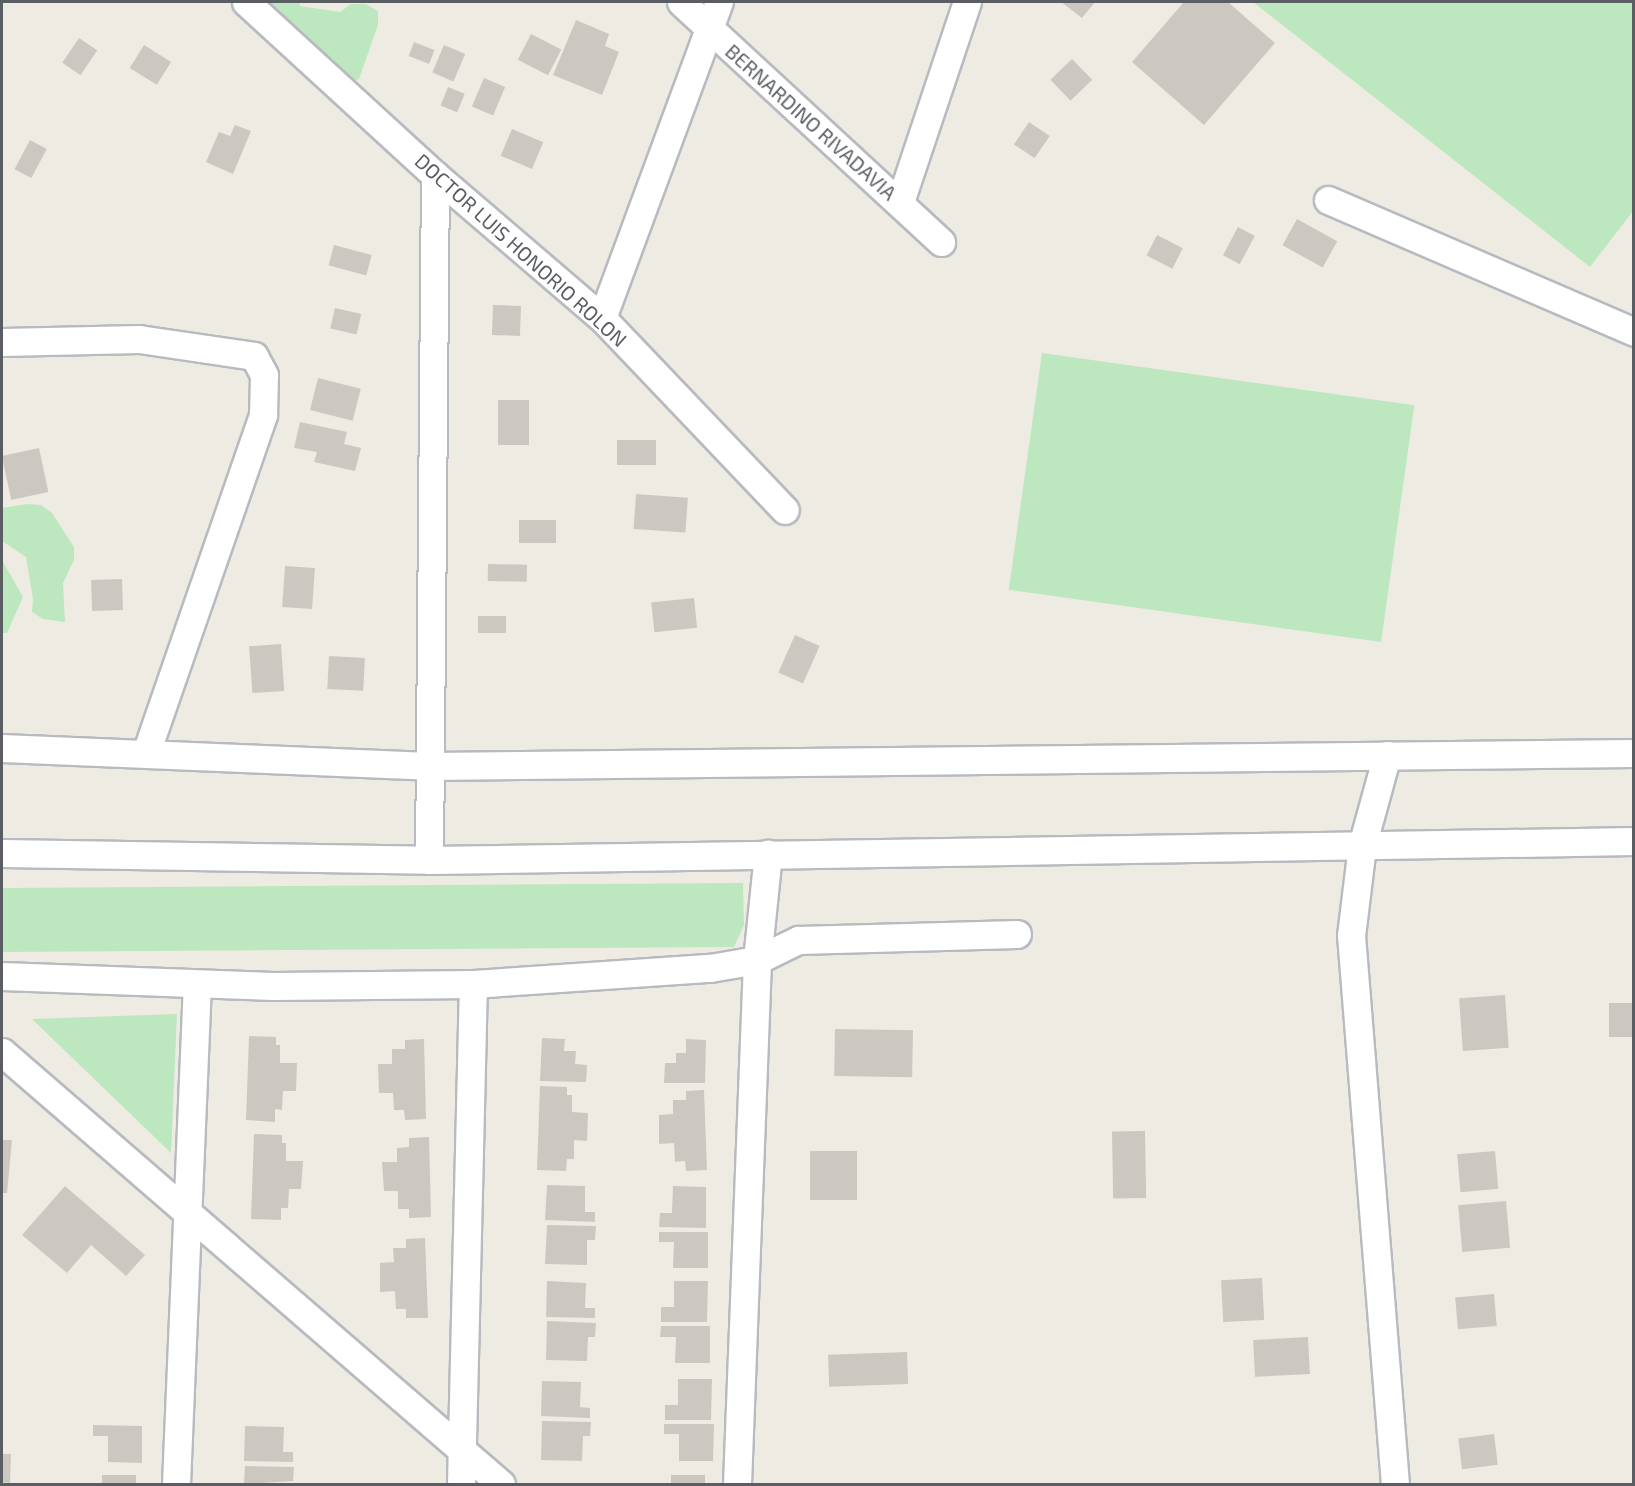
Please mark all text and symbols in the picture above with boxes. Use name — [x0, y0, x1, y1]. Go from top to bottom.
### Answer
street label: BERNARDINO RIVADAVIA — [721, 39, 901, 205]
street label: DOCTOR LUIS HONORIO ROLON — [410, 149, 632, 351]

